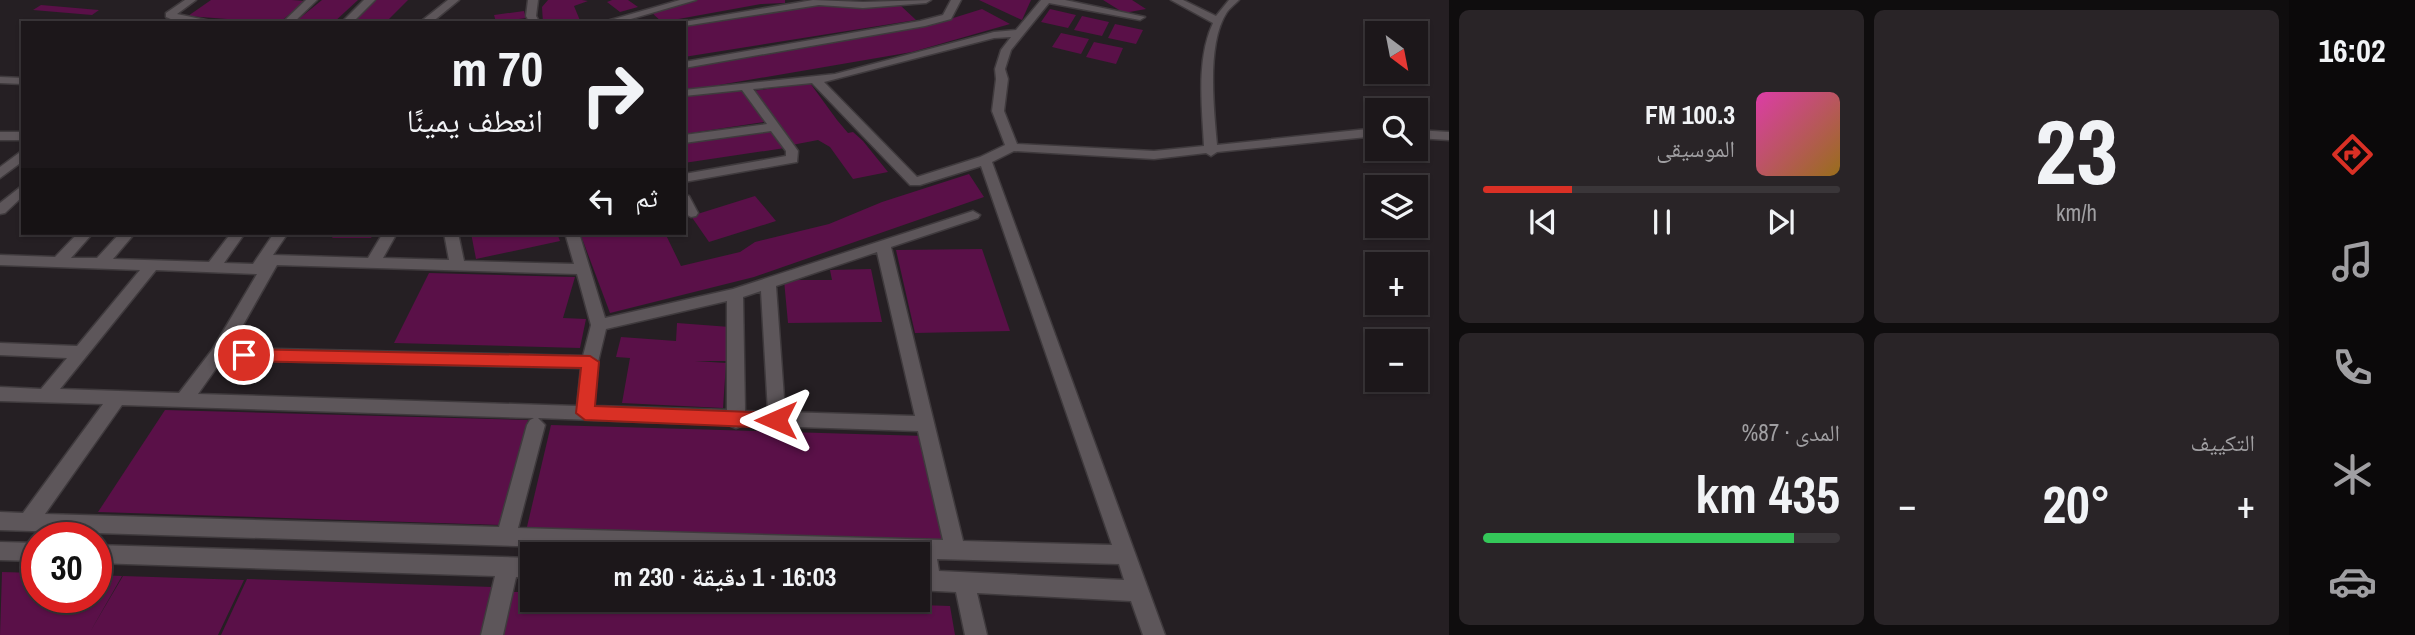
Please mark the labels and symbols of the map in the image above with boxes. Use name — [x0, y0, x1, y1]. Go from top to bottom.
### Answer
north arrow — [1365, 21, 1428, 84]
pin — [214, 325, 274, 385]
position arrow — [739, 383, 813, 457]
speed limit sign: 30 — [21, 522, 112, 613]

